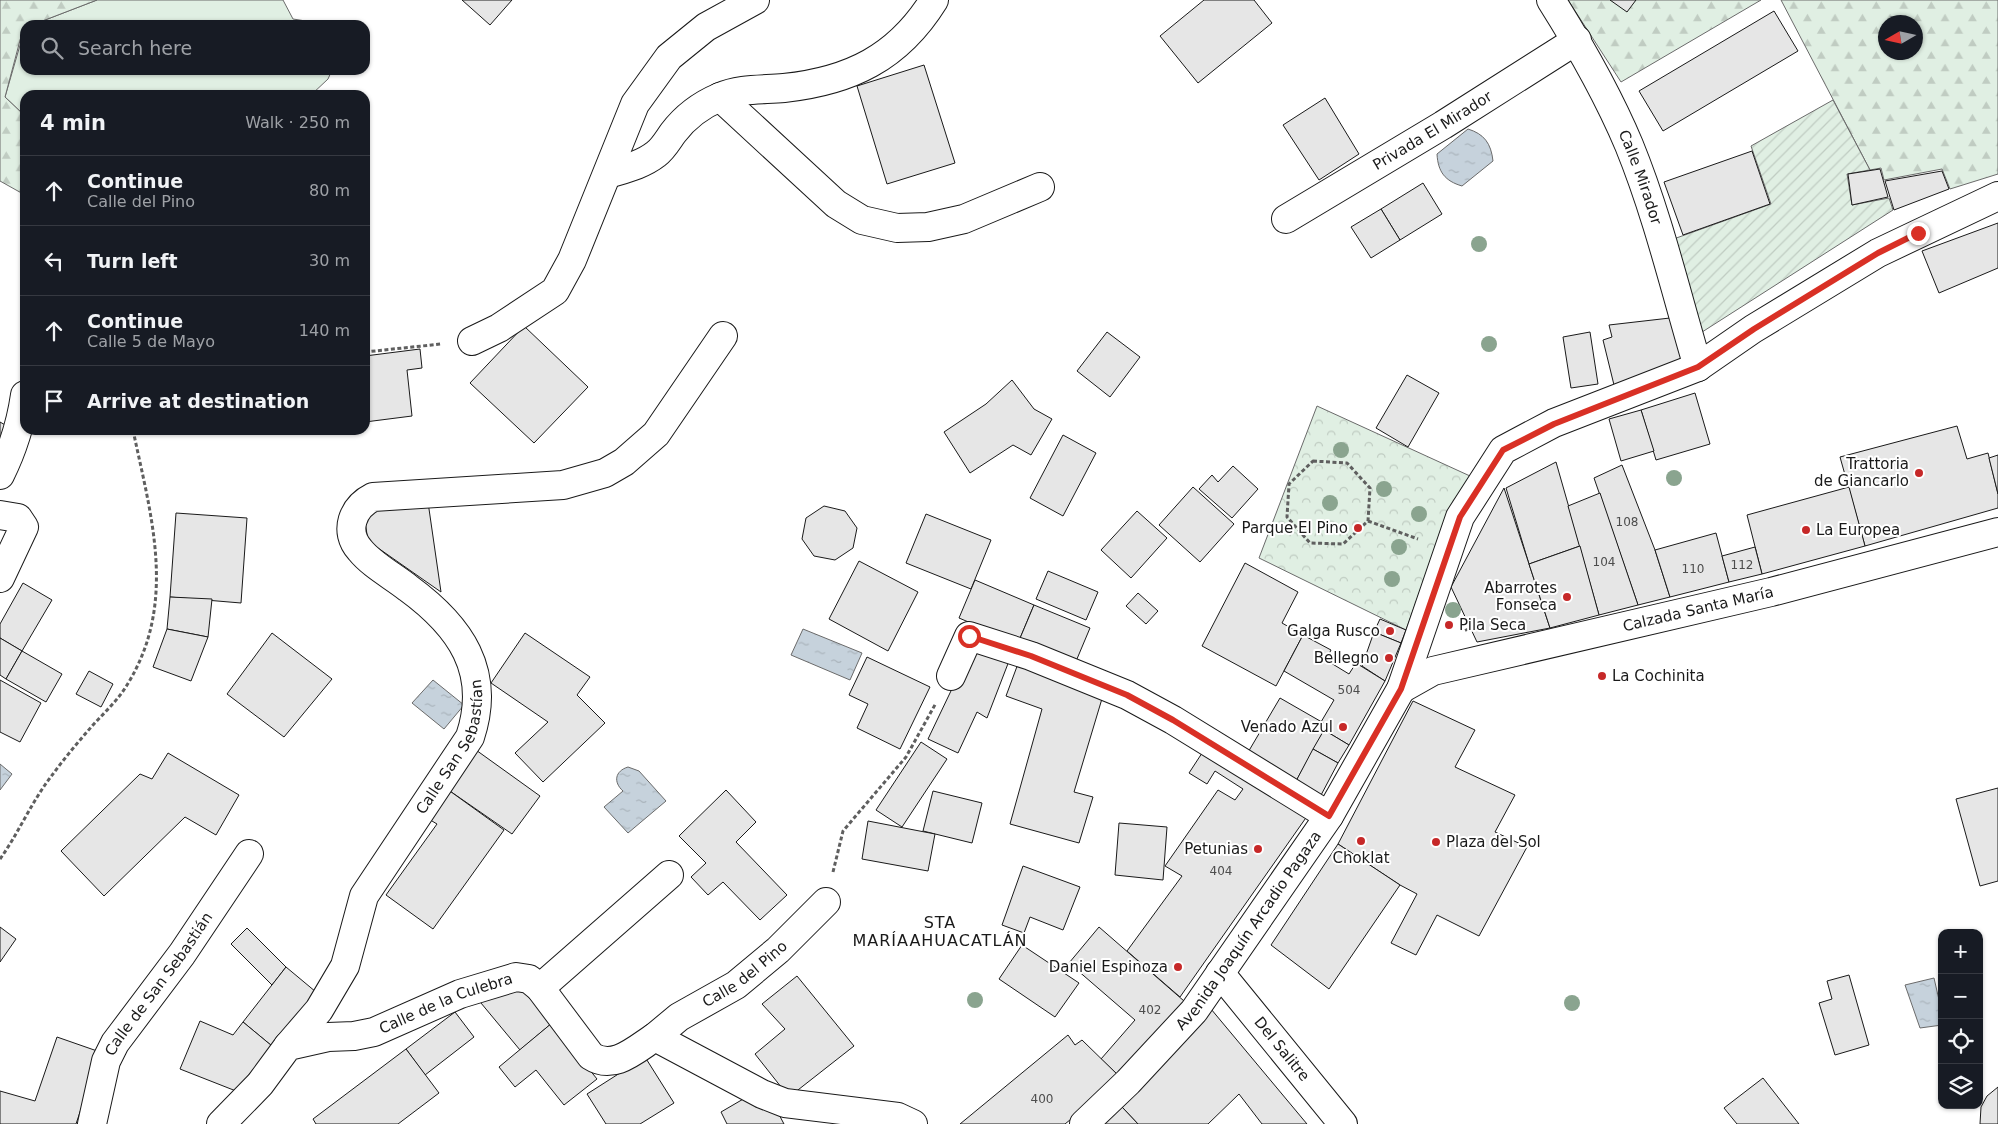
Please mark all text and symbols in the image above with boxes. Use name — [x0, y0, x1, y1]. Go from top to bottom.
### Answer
north arrow — [1878, 15, 1923, 60]
search box — [20, 20, 370, 75]
icon: search — [38, 34, 66, 62]
text: Search here — [78, 37, 192, 59]
street label: Privada El Mirador — [1370, 87, 1496, 174]
text: 4 min — [40, 111, 106, 135]
text: Walk · 250 m — [245, 113, 350, 132]
street label: Calle Mirador — [1615, 127, 1666, 228]
text: Continue — [87, 170, 183, 192]
icon: ahead — [40, 177, 68, 205]
text: 80 m — [309, 181, 350, 200]
text: Calle del Pino — [87, 192, 195, 211]
route end — [1907, 222, 1930, 245]
icon: left — [40, 247, 68, 275]
text: Turn left — [87, 250, 178, 272]
text: 30 m — [309, 251, 350, 270]
text: Continue — [87, 310, 183, 332]
icon: ahead — [40, 317, 68, 345]
text: 140 m — [299, 321, 350, 340]
text: Calle 5 de Mayo — [87, 332, 215, 351]
icon: arrive — [40, 387, 68, 415]
text: Arrive at destination — [87, 390, 309, 412]
place label: Trattoria de Giancarlo — [1814, 455, 1909, 490]
marker: Trattoria de Giancarlo — [1913, 467, 1925, 479]
house number: 108 — [1616, 515, 1638, 529]
place label: Parque El Pino — [1242, 519, 1348, 537]
place label: La Europea — [1816, 521, 1900, 539]
marker: Parque El Pino — [1352, 522, 1364, 534]
marker: La Europea — [1800, 524, 1812, 536]
house number: 104 — [1593, 555, 1615, 569]
house number: 112 — [1731, 558, 1753, 572]
house number: 110 — [1682, 562, 1704, 576]
place label: Abarrotes Fonseca — [1484, 579, 1557, 614]
street label: Calzada Santa María — [1621, 583, 1775, 635]
marker: Abarrotes Fonseca — [1561, 591, 1573, 603]
place label: Pila Seca — [1459, 616, 1526, 634]
marker: Pila Seca — [1443, 619, 1455, 631]
place label: Galga Rusco — [1287, 622, 1380, 640]
route start — [958, 625, 981, 648]
marker: Galga Rusco — [1384, 625, 1396, 637]
place label: Bellegno — [1314, 649, 1379, 667]
marker: Bellegno — [1383, 652, 1395, 664]
place label: La Cochinita — [1612, 667, 1705, 685]
marker: La Cochinita — [1596, 670, 1608, 682]
street label: Calle San Sebastían — [412, 678, 486, 818]
house number: 504 — [1338, 683, 1360, 697]
place label: Venado Azul — [1241, 718, 1333, 736]
marker: Venado Azul — [1337, 721, 1349, 733]
street label: Avenida Joaquín Arcadio Pagaza — [1172, 827, 1325, 1034]
place label: Plaza del Sol — [1446, 833, 1541, 851]
marker: Choklat — [1355, 835, 1367, 847]
marker: Plaza del Sol — [1430, 836, 1442, 848]
place label: Petunias — [1184, 840, 1248, 858]
marker: Petunias — [1252, 843, 1264, 855]
place label: Choklat — [1332, 849, 1390, 867]
house number: 404 — [1210, 864, 1232, 878]
street label: Calle de San Sebastián — [101, 909, 216, 1059]
district label: STA MARÍAAHUACATLÁN — [852, 913, 1028, 950]
map controls — [1938, 929, 1983, 1109]
button: + — [1938, 929, 1983, 974]
street label: Calle del Pino — [699, 937, 791, 1011]
place label: Daniel Espinoza — [1049, 958, 1168, 976]
marker: Daniel Espinoza — [1172, 961, 1184, 973]
street label: Calle de la Culebra — [376, 970, 515, 1038]
button: − — [1938, 974, 1983, 1019]
house number: 402 — [1139, 1003, 1161, 1017]
street label: Del Salitre — [1250, 1013, 1313, 1085]
button: locate — [1938, 1019, 1983, 1064]
button: layers — [1938, 1064, 1983, 1109]
house number: 400 — [1031, 1092, 1053, 1106]

